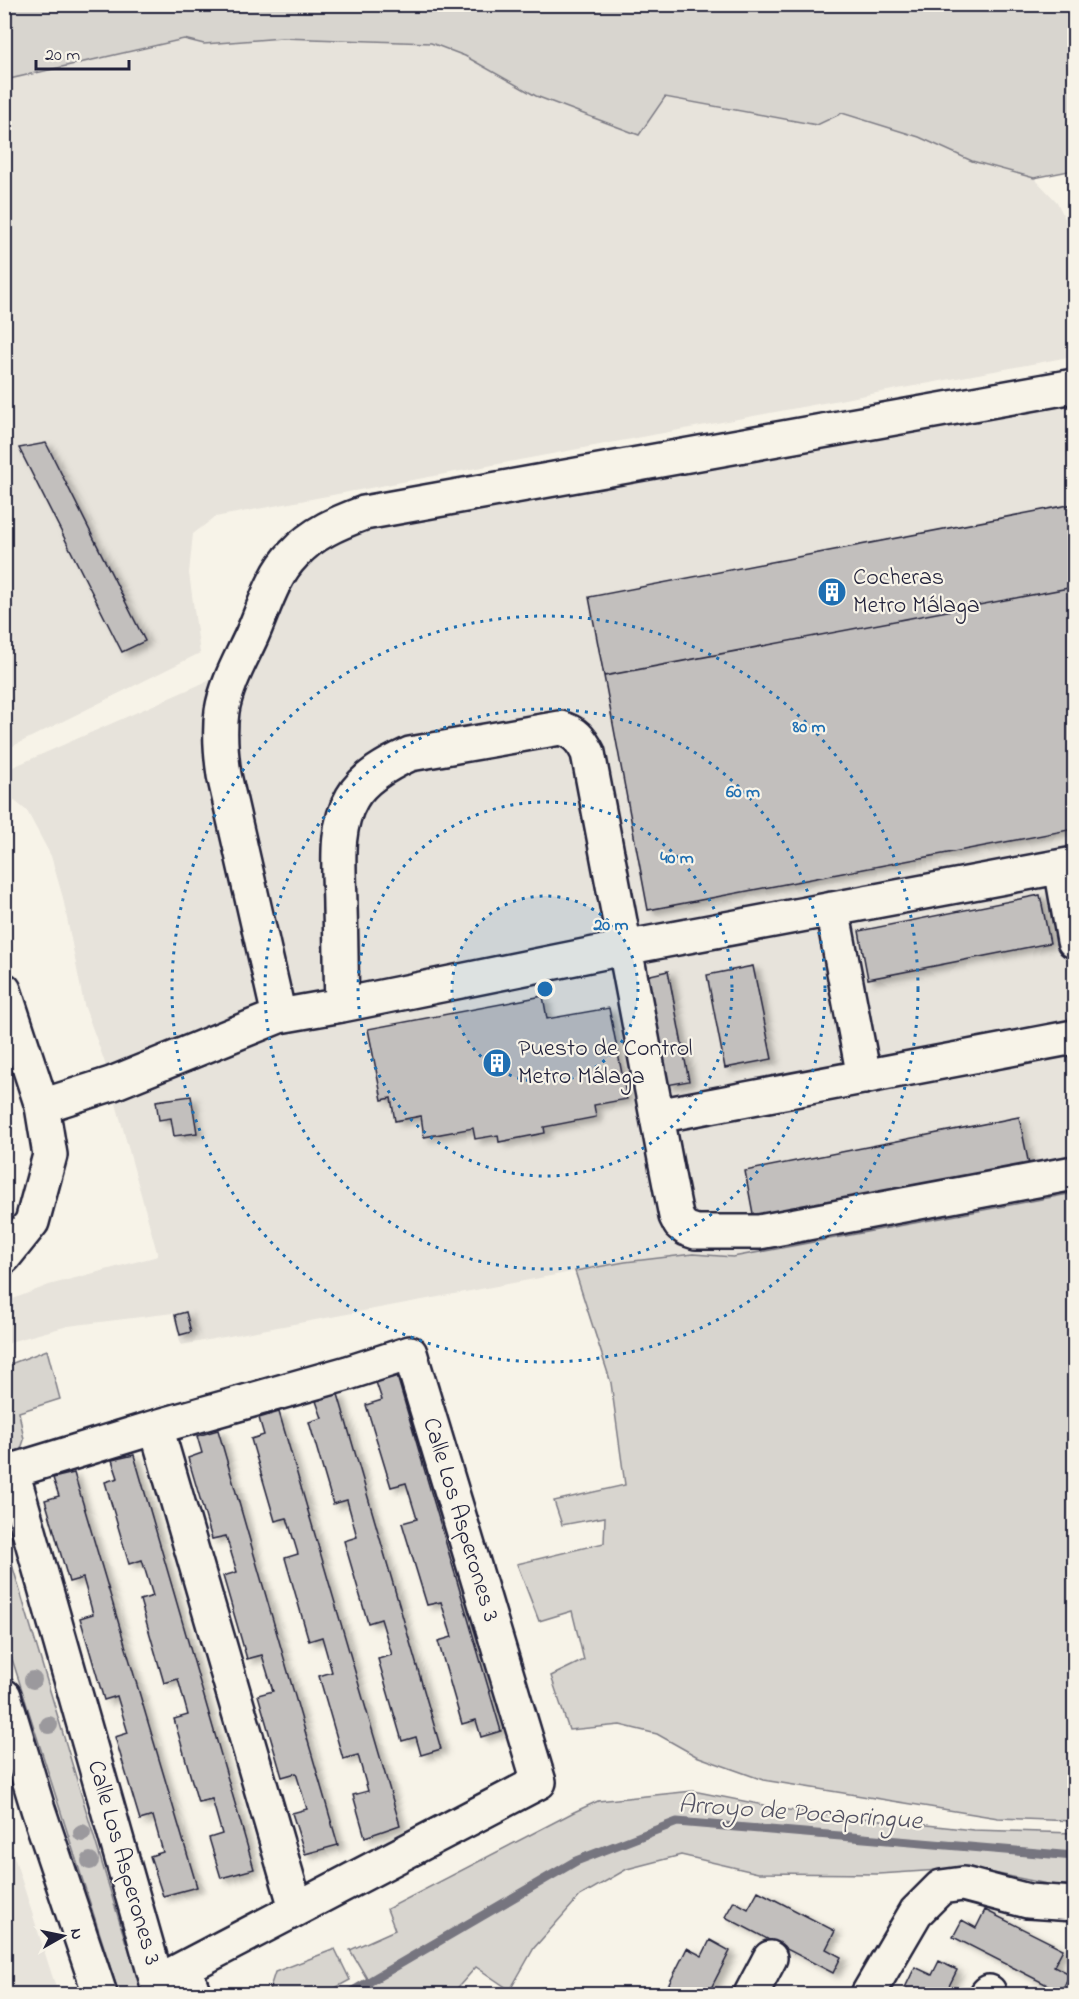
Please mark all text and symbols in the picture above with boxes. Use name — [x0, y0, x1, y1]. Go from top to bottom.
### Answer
scale bar — [36, 33, 129, 71]
text: 20 m — [45, 43, 80, 69]
place label: Cocheras Metro Málaga — [853, 561, 980, 624]
building icon: Cocheras Metro Málaga — [816, 576, 848, 608]
text: 80 m — [792, 715, 826, 741]
text: 60 m — [726, 780, 760, 806]
text: 40 m — [660, 846, 694, 872]
text: 20 m — [592, 913, 629, 939]
centre of rings — [535, 979, 555, 999]
place label: Puesto de Control Metro Málaga — [518, 1032, 693, 1095]
building icon: Puesto de Control Metro Málaga — [481, 1047, 513, 1079]
street label: Calle Los Asperones 3 — [412, 1414, 508, 1626]
street label: Calle Los Asperones 3 — [77, 1756, 169, 1970]
water label: Arroyo de Pocapringue — [677, 1787, 924, 1842]
north arrow — [33, 1906, 93, 1966]
text: N — [63, 1927, 89, 1941]

